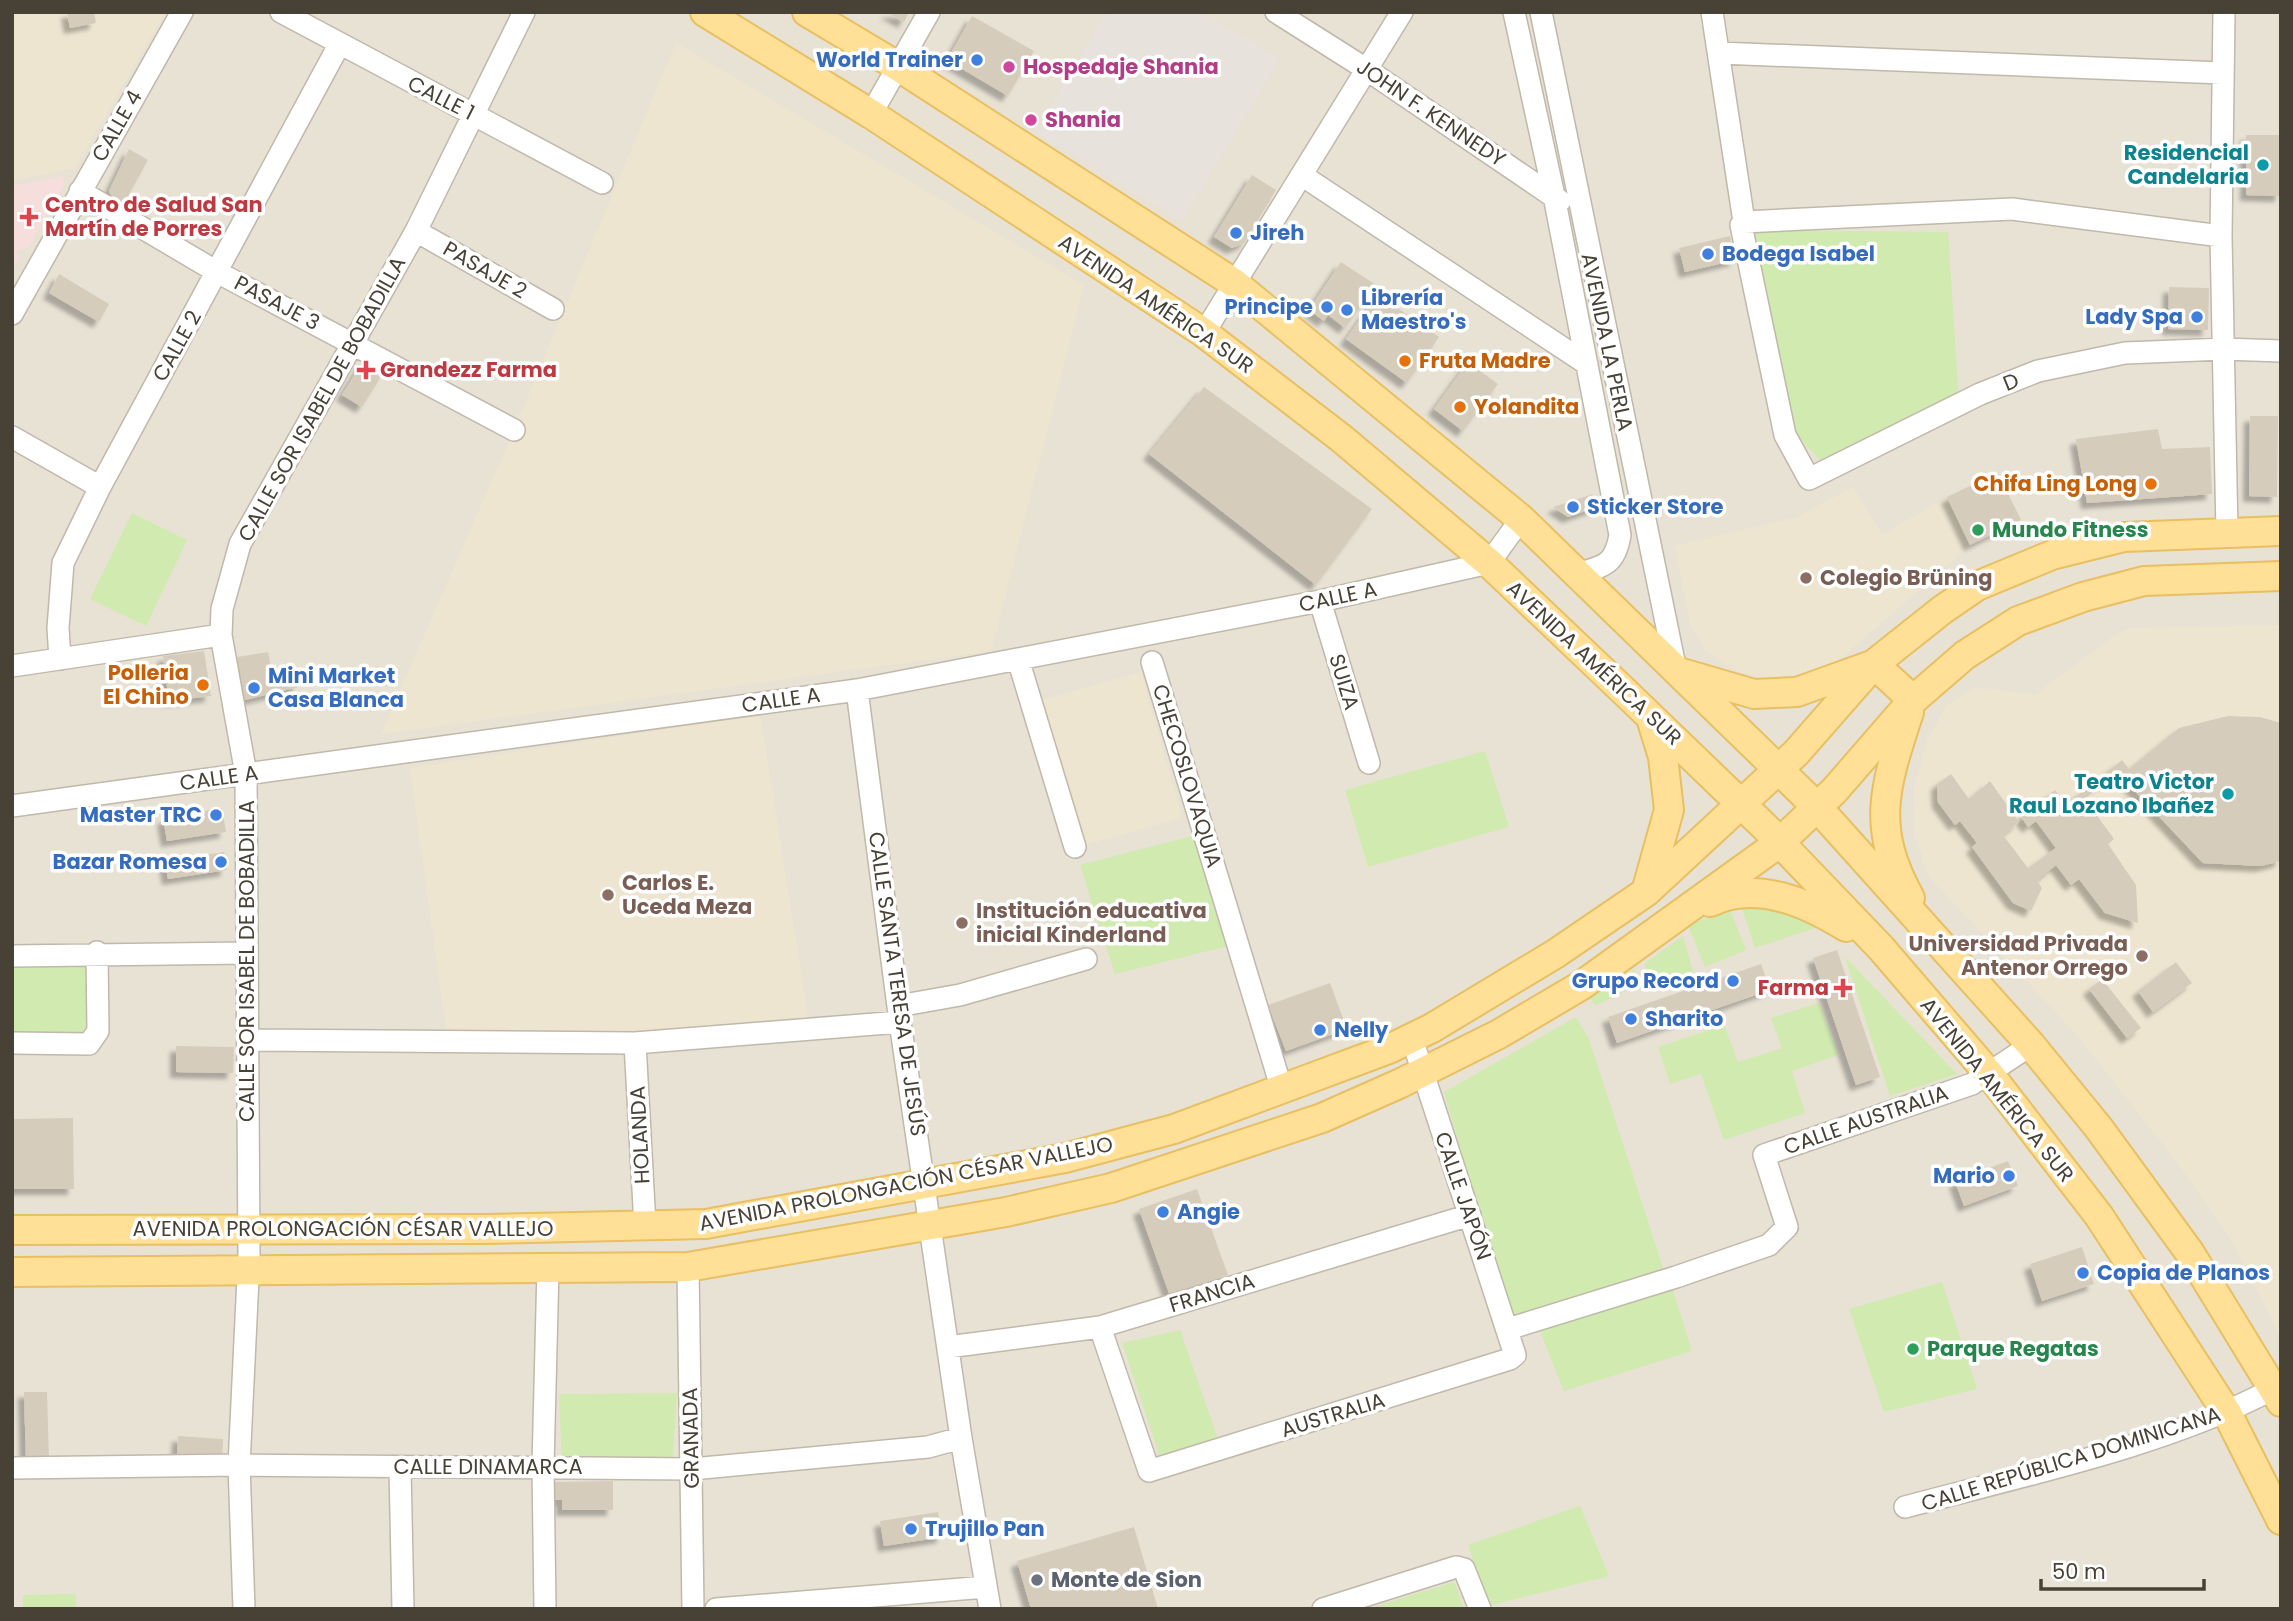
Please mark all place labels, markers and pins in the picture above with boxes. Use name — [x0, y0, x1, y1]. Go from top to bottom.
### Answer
place label: World Trainer — [816, 45, 963, 74]
marker: World Trainer — [969, 52, 985, 68]
place label: Hospedaje Shania — [1023, 52, 1219, 81]
marker: Hospedaje Shania — [1001, 59, 1017, 75]
place label: Shania — [1045, 105, 1121, 134]
marker: Shania — [1023, 112, 1039, 128]
place label: Residencial Candelaria — [2124, 138, 2249, 191]
marker: Residencial Candelaria — [2255, 157, 2271, 173]
place label: Centro de Salud San Martín de Porres — [45, 190, 263, 243]
marker: Centro de Salud San Martín de Porres — [19, 207, 39, 227]
place label: Jireh — [1250, 218, 1304, 247]
marker: Jireh — [1228, 225, 1244, 241]
place label: Bodega Isabel — [1722, 239, 1875, 268]
marker: Bodega Isabel — [1700, 246, 1716, 262]
place label: Librería Maestro's — [1361, 283, 1466, 336]
place label: Principe — [1224, 292, 1313, 321]
marker: Principe — [1319, 299, 1335, 315]
marker: Librería Maestro's — [1339, 302, 1355, 318]
place label: Lady Spa — [2085, 302, 2183, 331]
marker: Lady Spa — [2189, 309, 2205, 325]
place label: Fruta Madre — [1419, 346, 1551, 375]
marker: Fruta Madre — [1397, 353, 1413, 369]
place label: Grandezz Farma — [380, 355, 557, 384]
marker: Grandezz Farma — [358, 362, 374, 378]
place label: Yolandita — [1474, 392, 1579, 421]
marker: Yolandita — [1452, 399, 1468, 415]
place label: Chifa Ling Long — [1973, 469, 2137, 498]
marker: Chifa Ling Long — [2143, 476, 2159, 492]
place label: Sticker Store — [1587, 492, 1724, 521]
marker: Sticker Store — [1565, 499, 1581, 515]
place label: Mundo Fitness — [1992, 515, 2148, 544]
marker: Mundo Fitness — [1970, 522, 1986, 538]
place label: Colegio Brüning — [1820, 563, 1993, 592]
marker: Colegio Brüning — [1798, 570, 1814, 586]
place label: Polleria El Chino — [103, 658, 189, 711]
place label: Mini Market Casa Blanca — [268, 661, 404, 714]
marker: Polleria El Chino — [195, 677, 211, 693]
marker: Mini Market Casa Blanca — [246, 680, 262, 696]
place label: Teatro Victor Raul Lozano Ibañez — [2009, 767, 2214, 820]
marker: Teatro Victor Raul Lozano Ibañez — [2220, 786, 2236, 802]
place label: Master TRC — [80, 800, 202, 829]
marker: Master TRC — [208, 807, 224, 823]
place label: Bazar Romesa — [53, 847, 207, 876]
marker: Bazar Romesa — [213, 854, 229, 870]
place label: Carlos E. Uceda Meza — [622, 868, 752, 921]
marker: Carlos E. Uceda Meza — [600, 887, 616, 903]
place label: Institución educativa inicial Kinderland — [976, 896, 1207, 949]
marker: Institución educativa inicial Kinderland — [954, 915, 970, 931]
place label: Universidad Privada Antenor Orrego — [1908, 929, 2128, 982]
marker: Universidad Privada Antenor Orrego — [2134, 948, 2150, 964]
place label: Grupo Record — [1572, 966, 1719, 995]
marker: Grupo Record — [1725, 973, 1741, 989]
place label: Farma — [1758, 973, 1829, 1002]
marker: Farma — [1835, 980, 1851, 996]
place label: Sharito — [1645, 1004, 1723, 1033]
marker: Sharito — [1623, 1011, 1639, 1027]
place label: Nelly — [1334, 1015, 1389, 1044]
marker: Nelly — [1312, 1022, 1328, 1038]
place label: Mario — [1933, 1161, 1995, 1190]
marker: Mario — [2001, 1168, 2017, 1184]
place label: Angie — [1177, 1197, 1240, 1226]
marker: Angie — [1155, 1204, 1171, 1220]
place label: Copia de Planos — [2097, 1258, 2270, 1287]
marker: Copia de Planos — [2075, 1265, 2091, 1281]
place label: Parque Regatas — [1927, 1334, 2099, 1363]
marker: Parque Regatas — [1905, 1341, 1921, 1357]
place label: Trujillo Pan — [925, 1514, 1045, 1543]
marker: Trujillo Pan — [903, 1521, 919, 1537]
place label: Monte de Sion — [1051, 1565, 1202, 1594]
marker: Monte de Sion — [1029, 1572, 1045, 1588]

